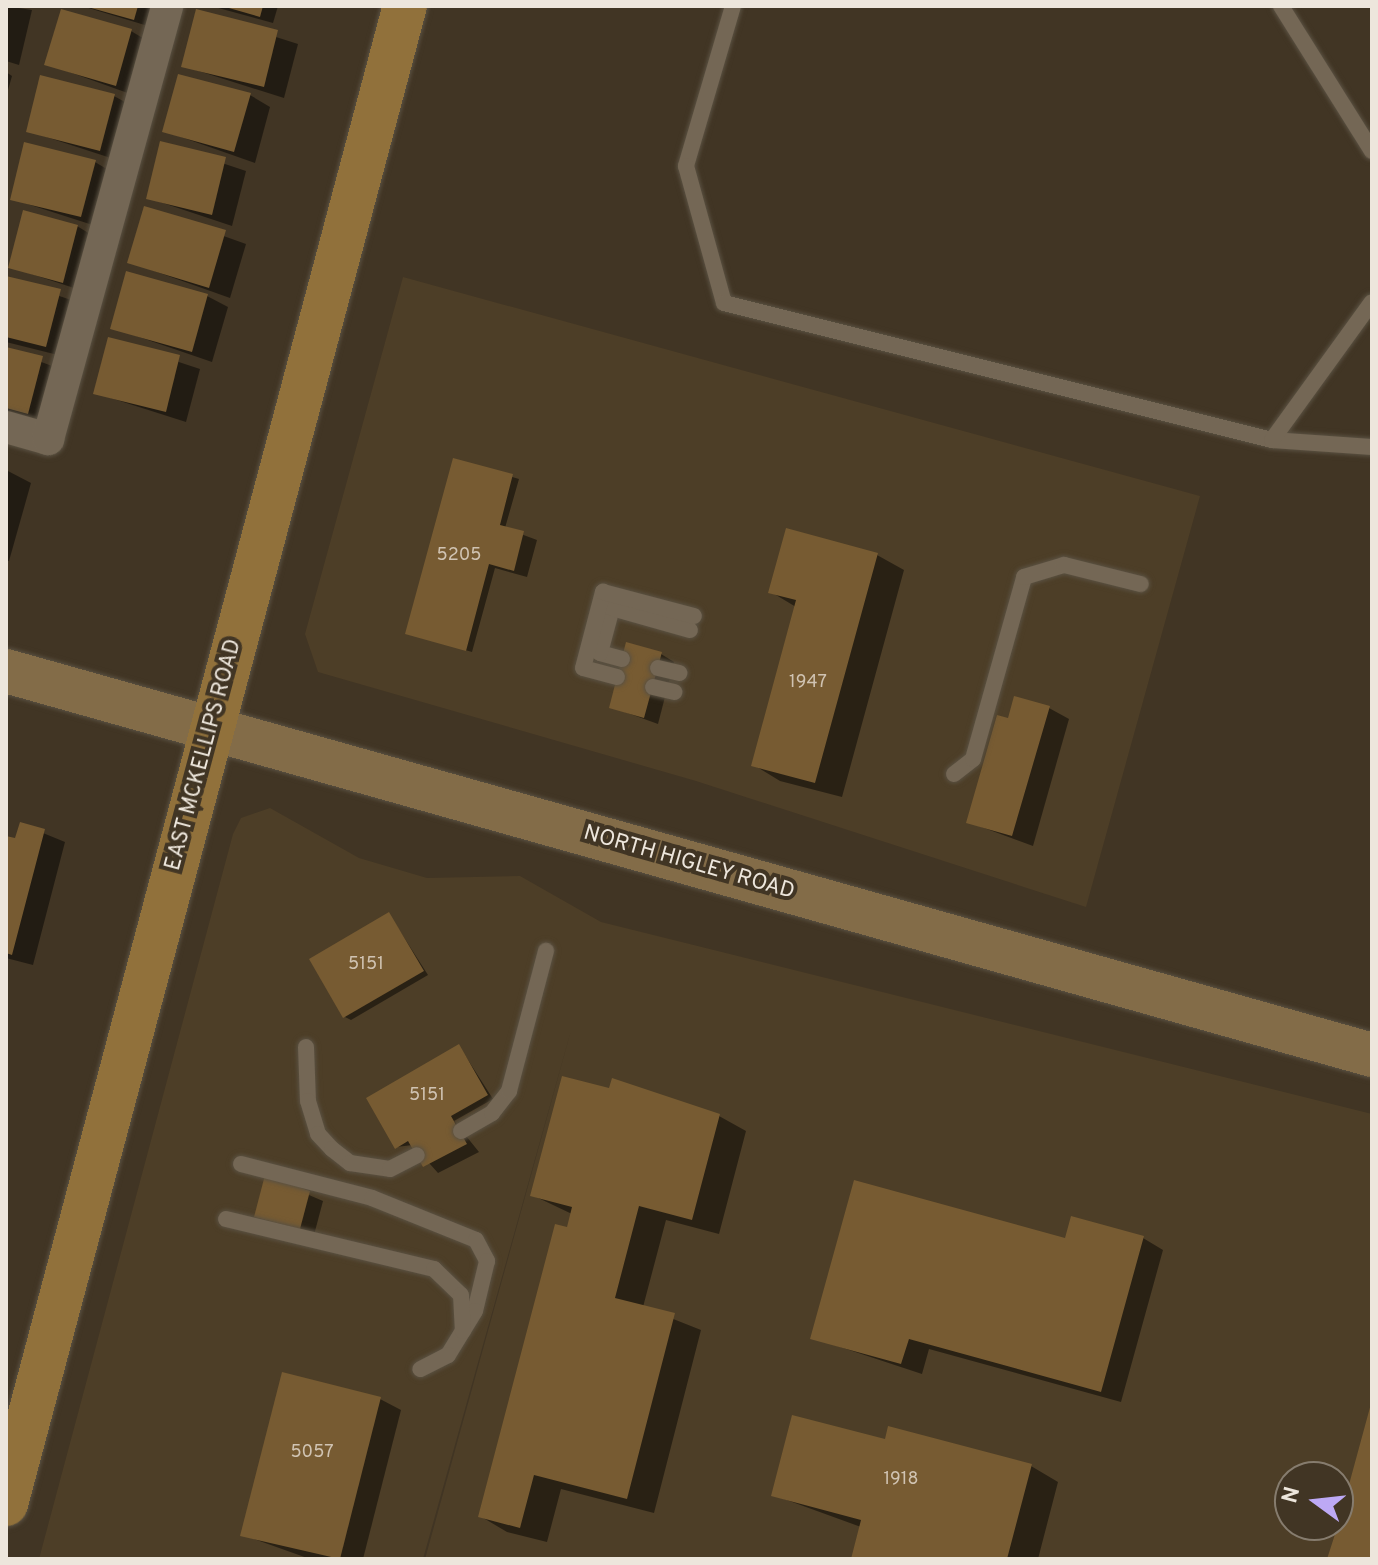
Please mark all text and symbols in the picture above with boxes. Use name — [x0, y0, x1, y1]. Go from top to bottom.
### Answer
house number: 5205 — [437, 545, 481, 567]
street label: EAST MCKELLIPS ROAD — [160, 636, 248, 874]
house number: 1947 — [789, 672, 827, 694]
street label: NORTH HIGLEY ROAD — [580, 820, 798, 906]
house number: 5151 — [348, 954, 384, 976]
house number: 5151 — [409, 1085, 445, 1107]
house number: 5057 — [290, 1442, 334, 1464]
north arrow — [1274, 1461, 1354, 1541]
house number: 1918 — [883, 1469, 919, 1491]
text: N — [1277, 1484, 1307, 1506]

